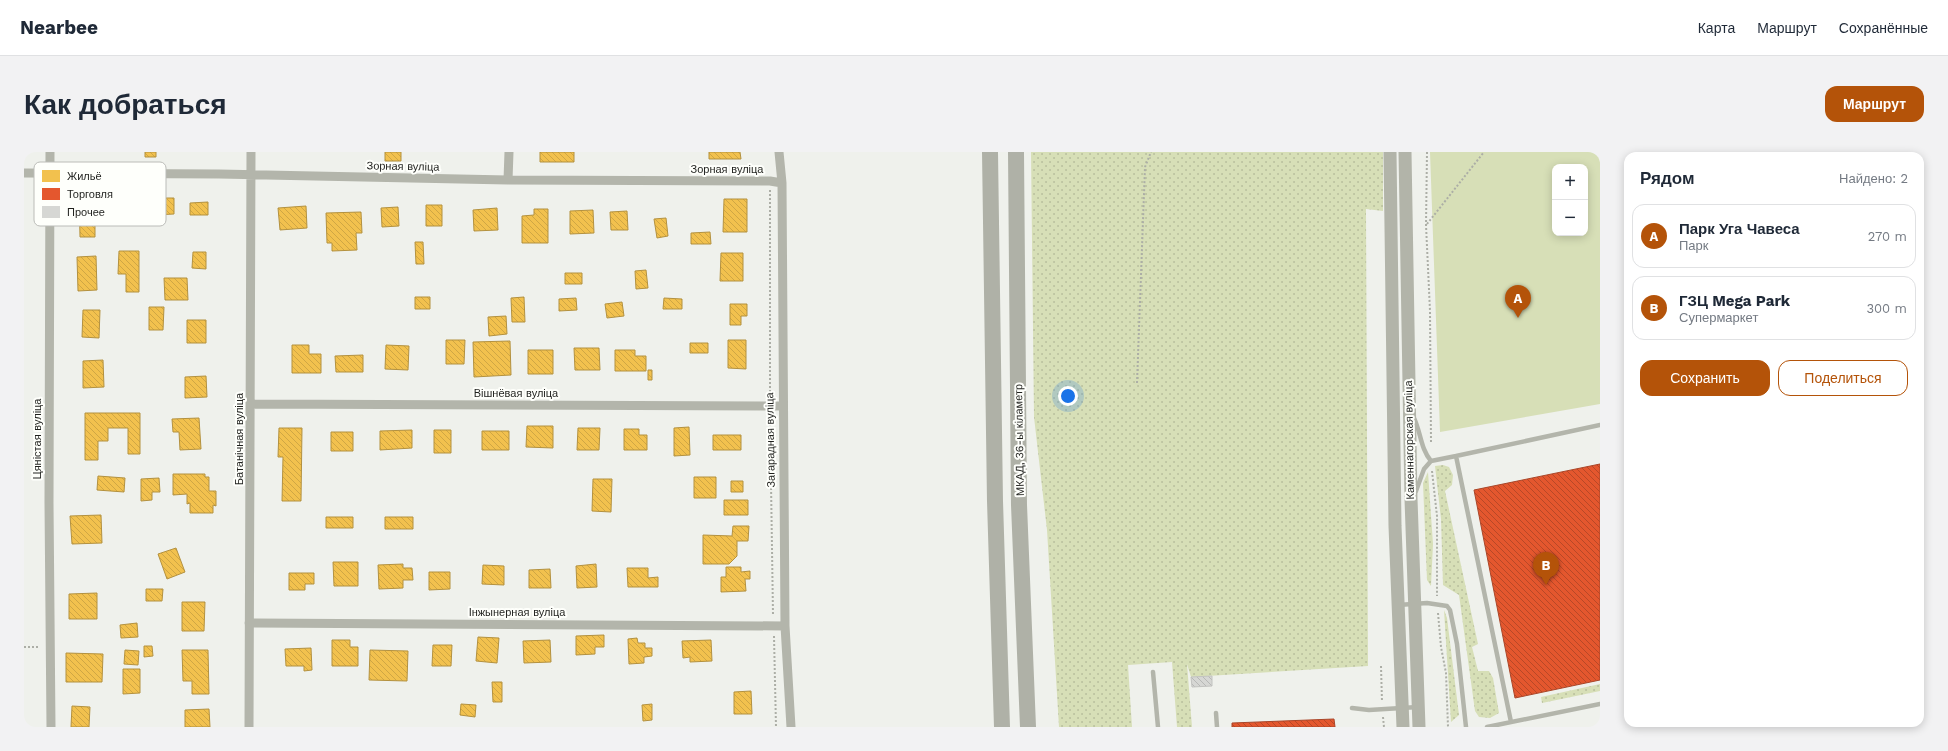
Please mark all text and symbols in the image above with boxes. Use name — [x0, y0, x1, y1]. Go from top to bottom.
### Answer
text: Nearbee — [20, 16, 98, 39]
text: Карта — [1698, 20, 1735, 36]
text: Маршрут — [1757, 20, 1817, 36]
text: Сохранённые — [1839, 20, 1928, 36]
button: Маршрут — [1825, 86, 1924, 122]
text: Как добраться — [24, 88, 227, 121]
street label: Зорная вуліца — [366, 159, 440, 174]
legend — [34, 162, 166, 226]
street label: Зорная вуліца — [691, 163, 764, 176]
map controls — [1552, 164, 1588, 236]
button: + — [1552, 164, 1588, 200]
text: Рядом — [1640, 168, 1695, 188]
text: Жильё — [67, 170, 102, 183]
text: Найдено: 2 — [1839, 171, 1908, 186]
text: Торговля — [67, 188, 113, 201]
button: − — [1552, 200, 1588, 236]
text: Прочее — [67, 206, 105, 219]
text: Парк Уга Чавеса — [1679, 220, 1800, 238]
text: A — [1650, 229, 1658, 244]
text: 270 m — [1868, 229, 1907, 244]
text: Парк — [1679, 238, 1709, 253]
pin: A — [1505, 285, 1531, 318]
text: ГЗЦ Mega Park — [1679, 292, 1790, 310]
text: B — [1650, 301, 1658, 316]
text: 300 m — [1866, 301, 1907, 316]
text: Супермаркет — [1679, 310, 1758, 325]
button: Сохранить — [1640, 360, 1770, 396]
button: Поделиться — [1778, 360, 1908, 396]
street label: Каменнагорская вуліца — [1402, 380, 1417, 500]
street label: МКАД, 36-ы кіламетр — [1012, 384, 1027, 496]
your location — [1058, 386, 1078, 406]
street label: Вішнёвая вуліца — [474, 387, 559, 400]
street label: Загарадная вуліца — [763, 391, 778, 488]
street label: Батанічная вуліца — [233, 392, 246, 485]
street label: Цяністая вуліца — [31, 398, 44, 480]
pin: B — [1533, 552, 1559, 585]
street label: Інжынерная вуліца — [469, 606, 566, 619]

